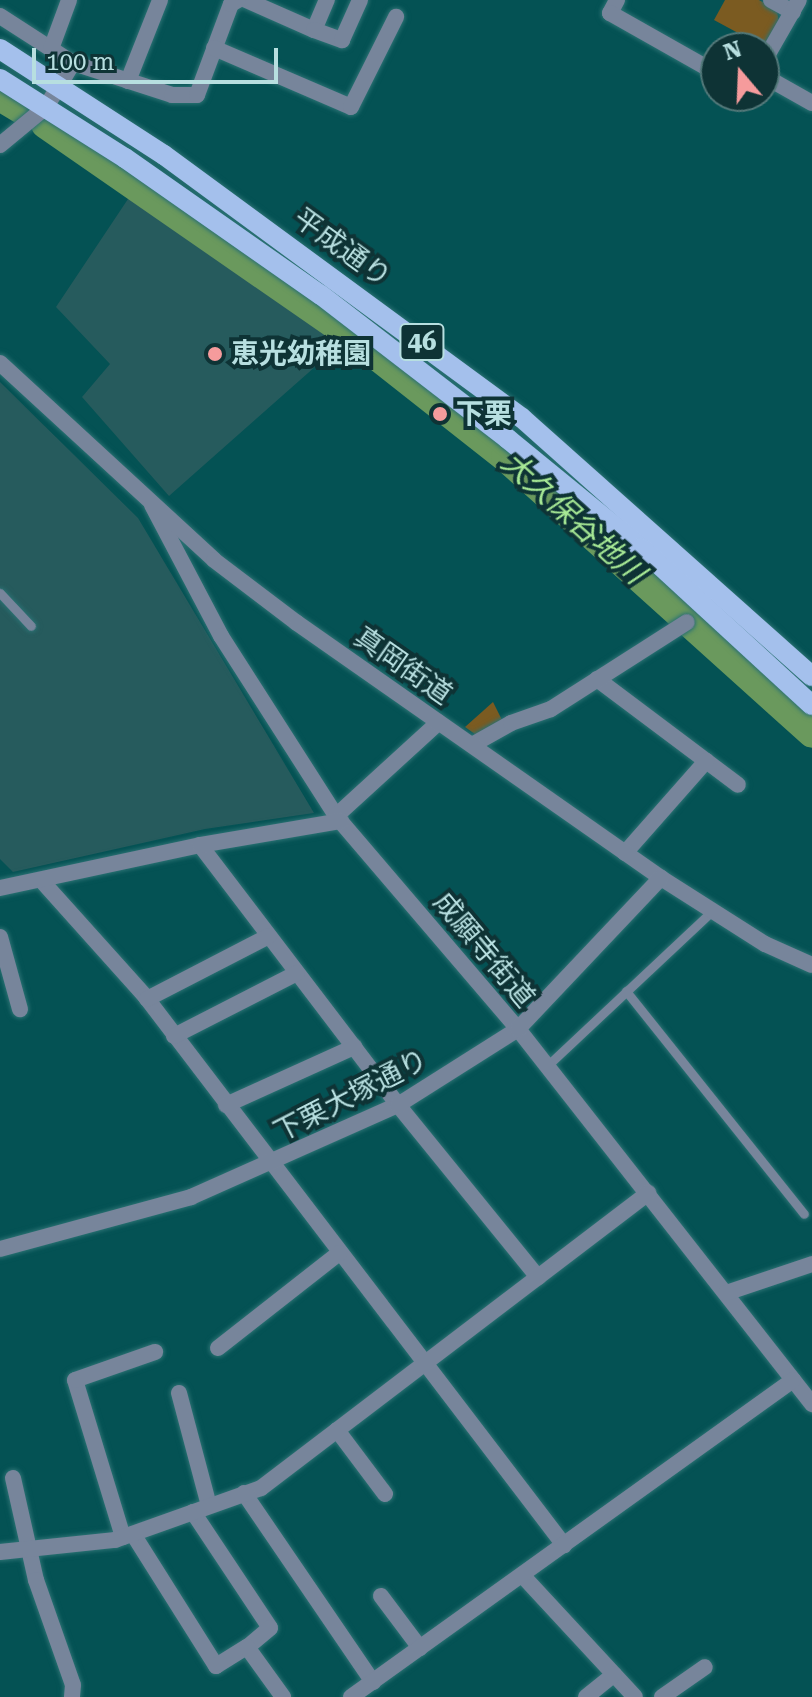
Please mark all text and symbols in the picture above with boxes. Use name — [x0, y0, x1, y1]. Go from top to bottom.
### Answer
scale bar — [36, 32, 282, 82]
north arrow — [700, 32, 780, 112]
text: N — [721, 36, 745, 65]
text: 100 m — [46, 48, 114, 76]
street label: 平成通り — [287, 201, 397, 295]
road number: 46 — [398, 320, 446, 364]
place label: 恵光幼稚園 — [231, 337, 371, 371]
marker: 恵光幼稚園 — [206, 345, 224, 363]
place label: 下栗 — [456, 397, 512, 431]
marker: 下栗 — [431, 405, 449, 423]
water label: 大久保谷地川 — [494, 444, 652, 592]
street label: 真岡街道 — [347, 620, 459, 712]
street label: 成願寺街道 — [426, 886, 542, 1014]
street label: 下栗大塚通り — [269, 1043, 433, 1149]

